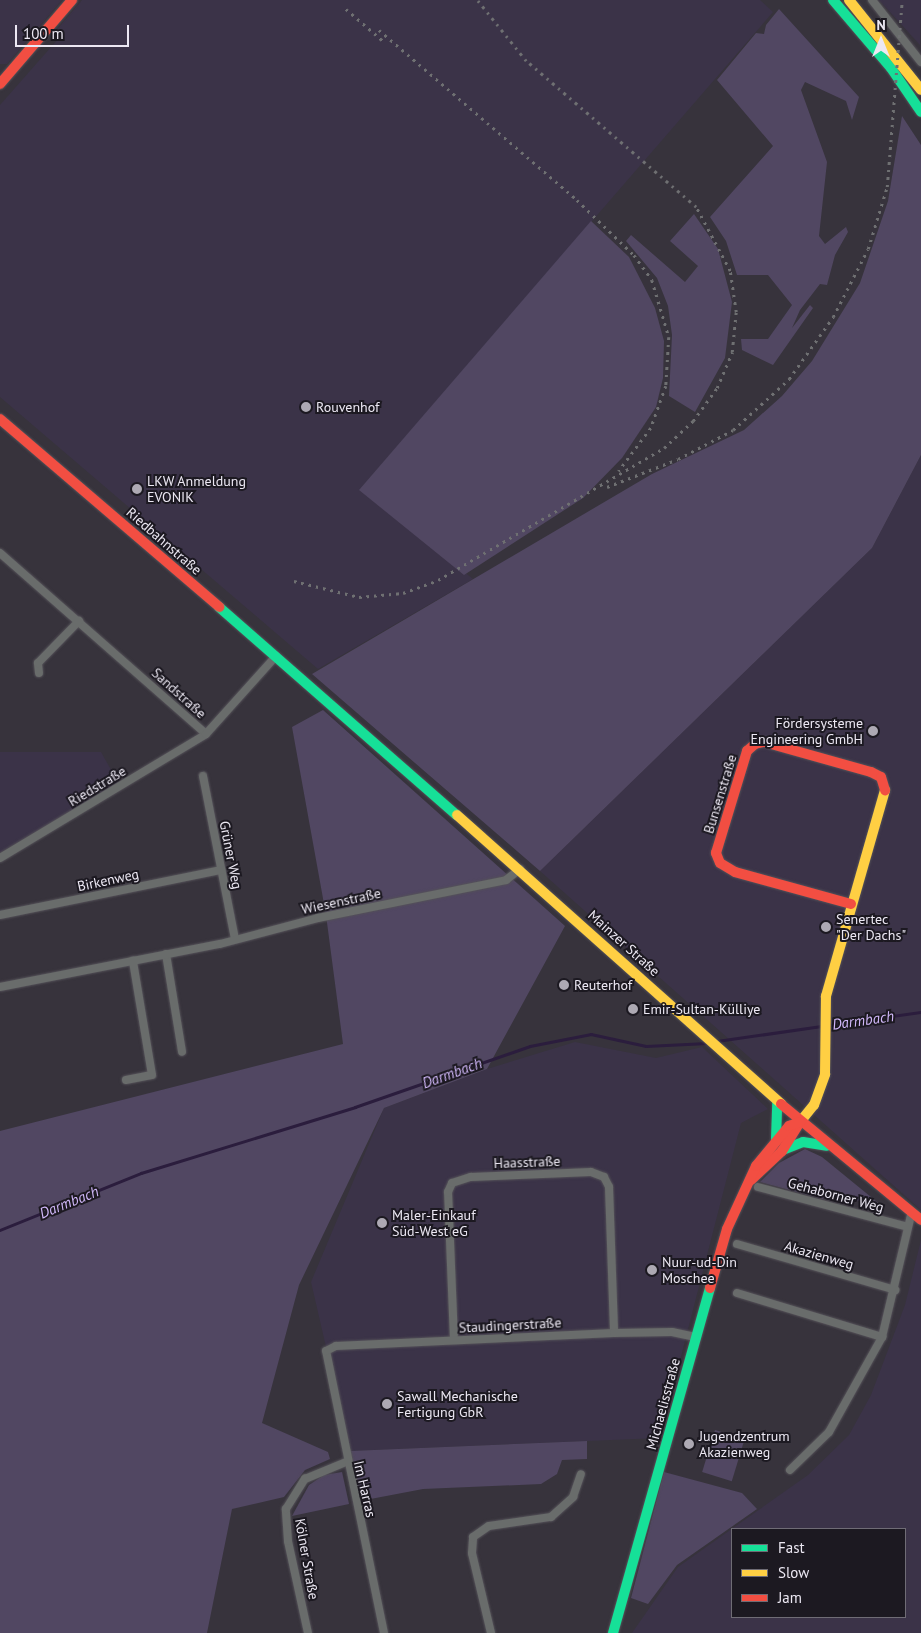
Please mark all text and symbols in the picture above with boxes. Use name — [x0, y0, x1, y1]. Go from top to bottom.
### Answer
scale bar — [18, 15, 131, 47]
north arrow — [856, 15, 906, 65]
text: N — [876, 16, 886, 34]
text: 100 m — [23, 24, 64, 43]
place label: Rouvenhof — [316, 399, 380, 415]
marker: Rouvenhof — [300, 401, 312, 413]
place label: LKW Anmeldung EVONIK — [147, 473, 247, 506]
marker: LKW Anmeldung EVONIK — [131, 483, 143, 495]
street label: Riedbahnstraße — [123, 504, 205, 578]
street label: Sandstraße — [148, 664, 210, 722]
place label: Fördersysteme Engineering GmbH — [751, 715, 863, 748]
marker: Fördersysteme Engineering GmbH — [867, 725, 879, 737]
street label: Bunsenstraße — [700, 752, 740, 836]
street label: Riedstraße — [65, 762, 129, 810]
street label: Grüner Weg — [216, 819, 246, 891]
street label: Birkenweg — [76, 865, 140, 895]
street label: Wiesenstraße — [300, 884, 382, 918]
street label: Mainzer Straße — [585, 907, 663, 979]
place label: Senertec "Der Dachs" — [836, 911, 906, 944]
marker: Senertec "Der Dachs" — [820, 921, 832, 933]
place label: Reuterhof — [574, 977, 632, 993]
marker: Reuterhof — [558, 979, 570, 991]
place label: Emir-Sultan-Külliye — [643, 1001, 760, 1017]
marker: Emir-Sultan-Külliye — [627, 1003, 639, 1015]
water label: Darmbach — [831, 1007, 895, 1033]
water label: Darmbach — [420, 1054, 484, 1092]
street label: Haasstraße — [493, 1152, 561, 1172]
street label: Gehaborner Weg — [786, 1174, 886, 1216]
water label: Darmbach — [37, 1182, 101, 1222]
place label: Maler-Einkauf Süd-West eG — [392, 1207, 476, 1240]
marker: Maler-Einkauf Süd-West eG — [376, 1217, 388, 1229]
street label: Akazienweg — [782, 1237, 856, 1273]
place label: Nuur-ud-Din Moschee — [662, 1254, 737, 1286]
marker: Nuur-ud-Din Moschee — [646, 1264, 658, 1276]
street label: Staudingerstraße — [458, 1314, 562, 1336]
street label: Michaelisstraße — [643, 1356, 683, 1452]
place label: Sawall Mechanische Fertigung GbR — [397, 1388, 518, 1420]
marker: Sawall Mechanische Fertigung GbR — [381, 1398, 393, 1410]
place label: Jugendzentrum Akazienweg — [699, 1428, 790, 1460]
marker: Jugendzentrum Akazienweg — [683, 1438, 695, 1450]
street label: Im Harras — [350, 1459, 380, 1519]
street label: Kölner Straße — [292, 1517, 322, 1601]
legend — [731, 1528, 906, 1618]
text: Fast — [778, 1538, 805, 1557]
text: Slow — [778, 1563, 809, 1582]
text: Jam — [778, 1588, 802, 1607]

